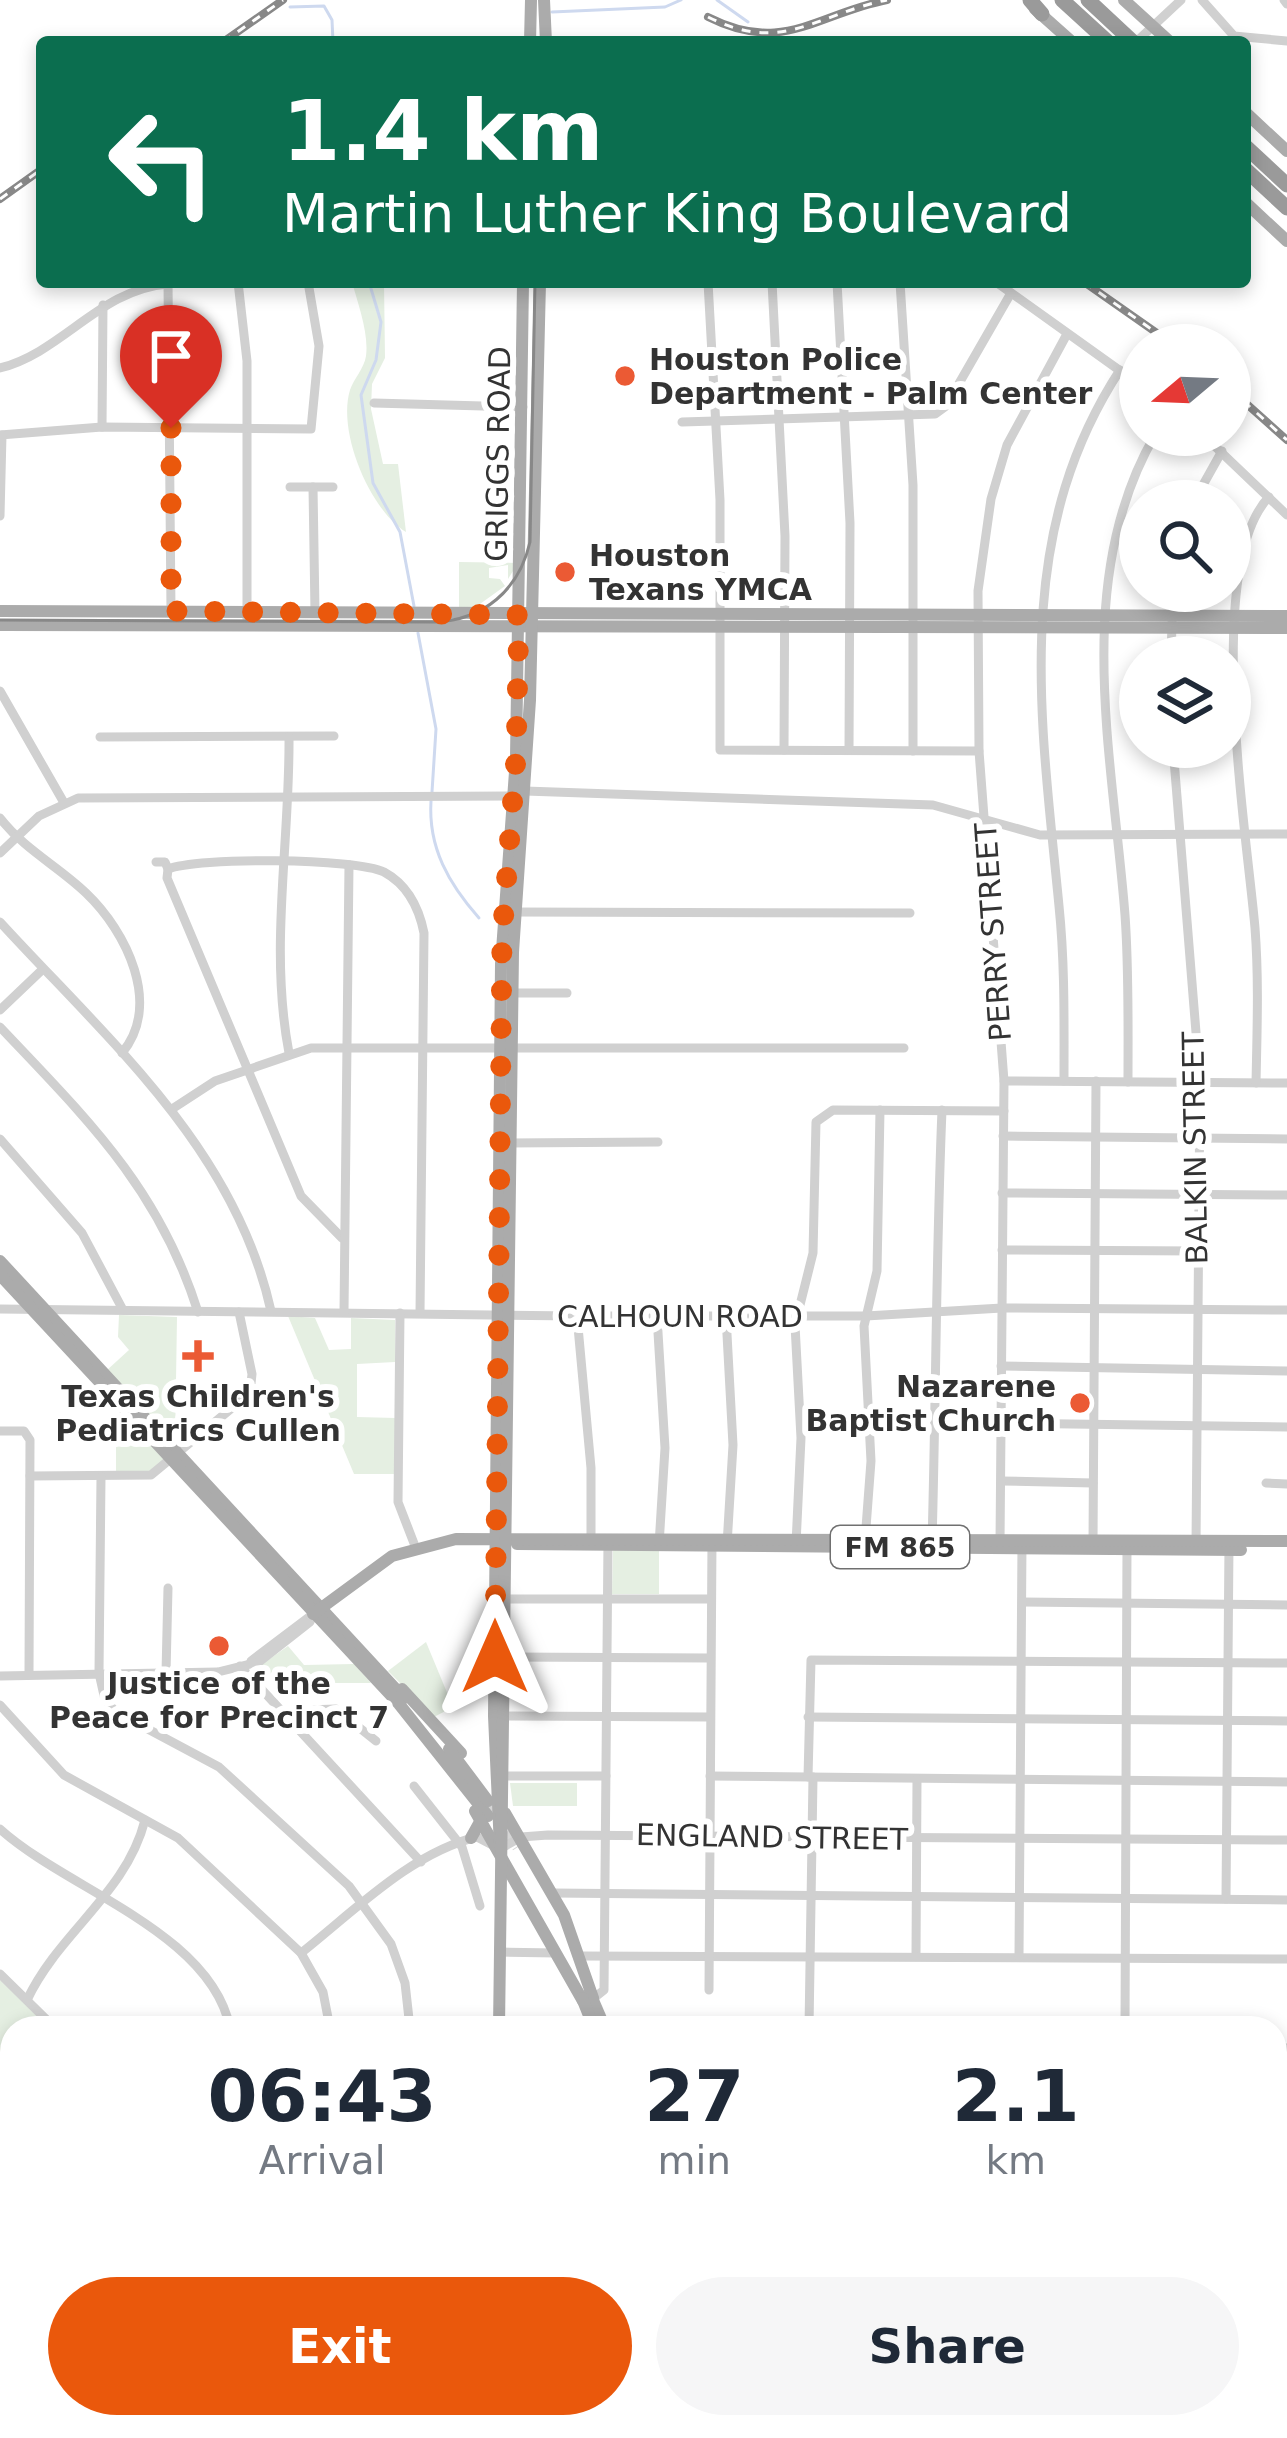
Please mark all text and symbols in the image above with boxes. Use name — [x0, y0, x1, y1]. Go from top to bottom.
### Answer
text: 1.4 km — [282, 82, 603, 180]
icon: left — [84, 84, 240, 240]
text: Martin Luther King Boulevard — [282, 182, 1072, 245]
pin — [120, 305, 222, 428]
icon: arrive — [138, 323, 204, 389]
north arrow — [1119, 324, 1251, 456]
map controls — [1119, 324, 1251, 768]
place label: Houston Police Department - Palm Center — [649, 342, 1093, 411]
street label: GRIGGS ROAD — [479, 346, 517, 562]
marker: Houston Police Department - Palm Center — [612, 363, 638, 389]
button: search — [1119, 480, 1251, 612]
place label: Houston Texans YMCA — [589, 538, 813, 607]
marker: Houston Texans YMCA — [552, 559, 578, 585]
button: layers — [1119, 636, 1251, 768]
street label: PERRY STREET — [968, 821, 1018, 1043]
street label: BALKIN STREET — [1175, 1031, 1215, 1265]
street label: CALHOUN ROAD — [557, 1299, 803, 1334]
marker: Texas Children's Pediatrics Cullen — [182, 1340, 214, 1372]
place label: Nazarene Baptist Church — [805, 1369, 1056, 1438]
place label: Texas Children's Pediatrics Cullen — [55, 1379, 341, 1448]
marker: Nazarene Baptist Church — [1067, 1390, 1093, 1416]
road number: FM 865 — [831, 1526, 969, 1568]
position arrow — [432, 1594, 558, 1720]
marker: Justice of the Peace for Precinct 7 — [206, 1633, 232, 1659]
place label: Justice of the Peace for Precinct 7 — [49, 1666, 389, 1735]
street label: ENGLAND STREET — [636, 1817, 909, 1857]
text: 06:43 — [208, 2054, 437, 2138]
text: 27 — [644, 2054, 744, 2138]
text: 2.1 — [952, 2054, 1079, 2138]
text: Arrival — [259, 2138, 385, 2183]
text: min — [658, 2138, 731, 2183]
text: km — [985, 2138, 1046, 2183]
button: Exit — [48, 2277, 632, 2415]
button: Share — [656, 2277, 1239, 2415]

